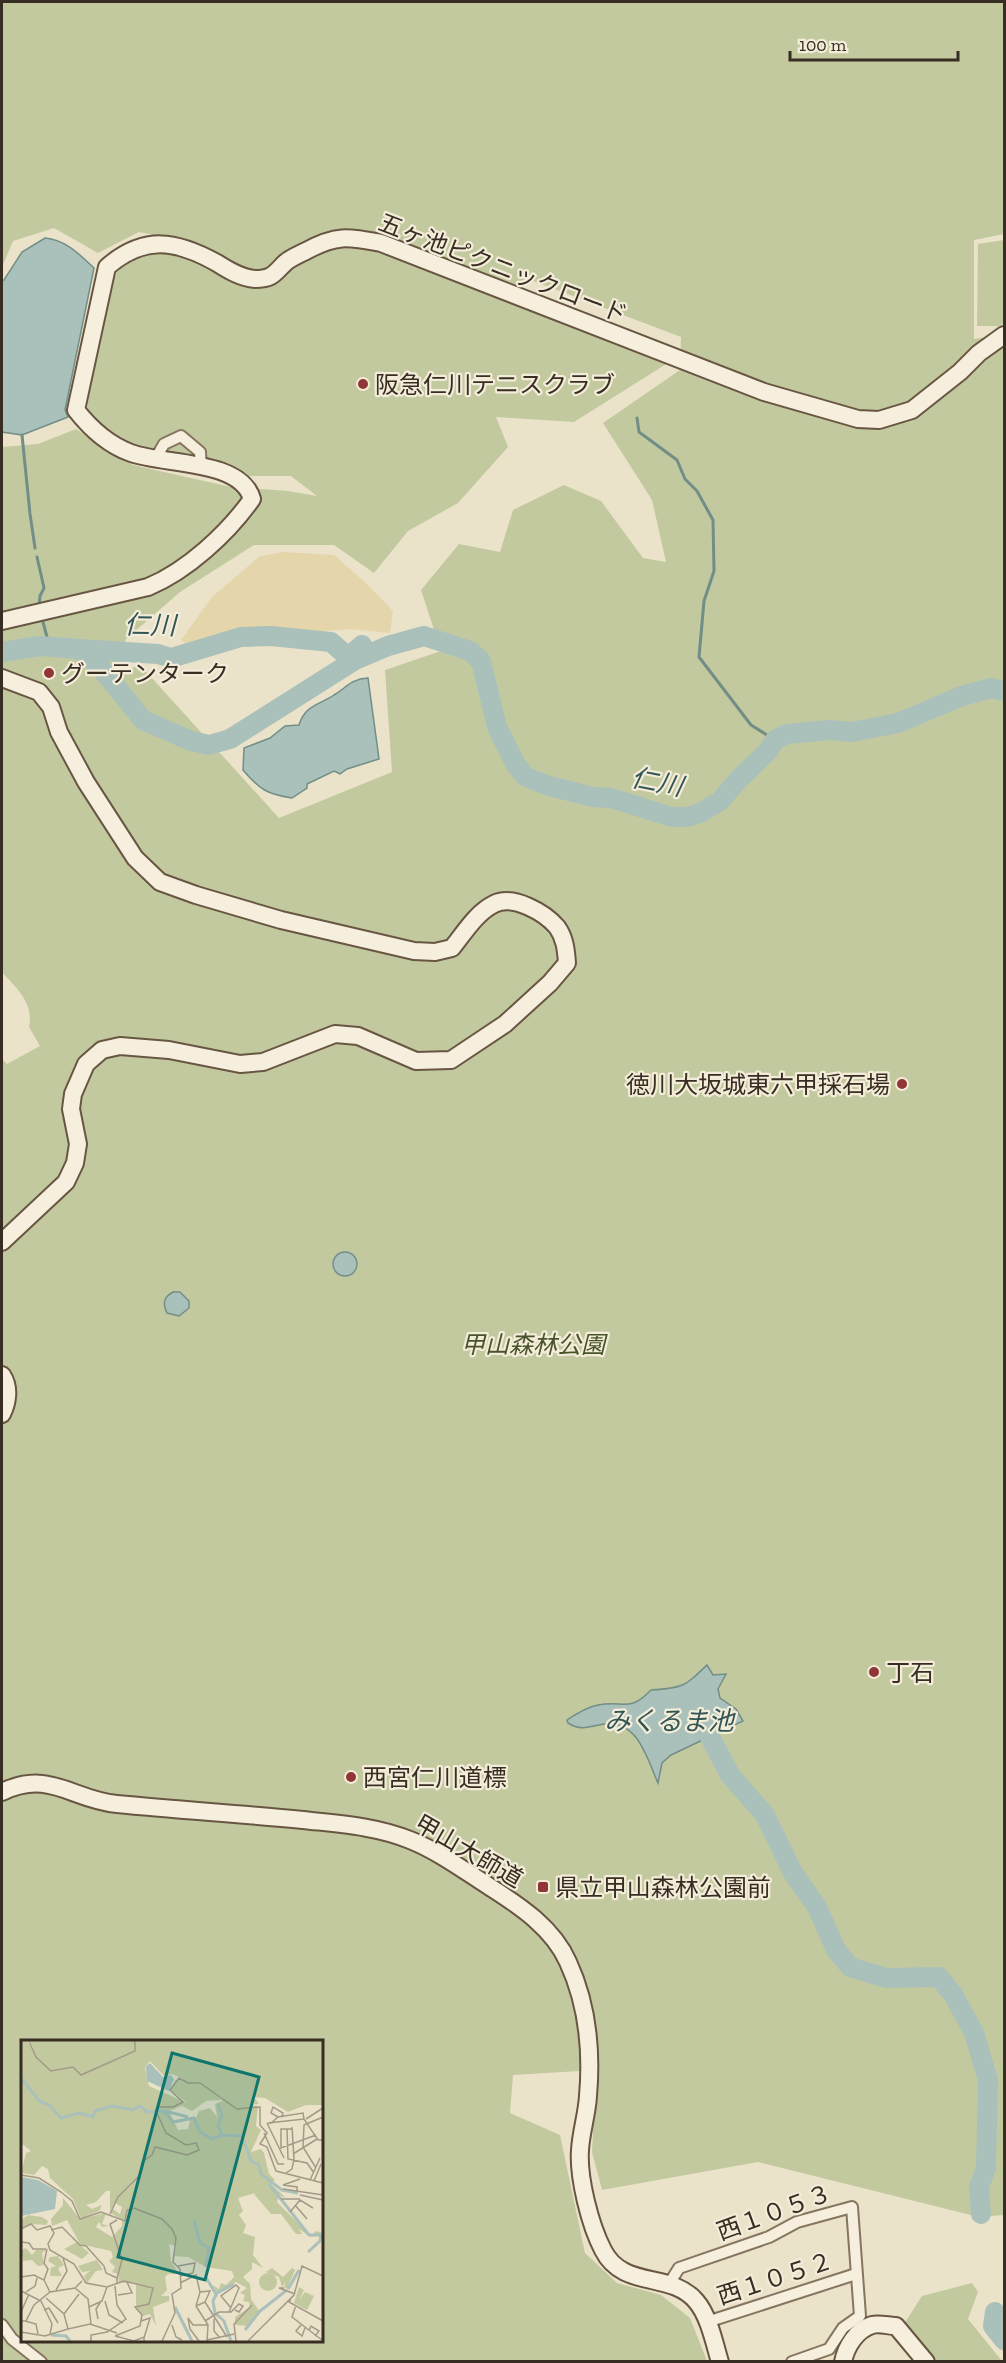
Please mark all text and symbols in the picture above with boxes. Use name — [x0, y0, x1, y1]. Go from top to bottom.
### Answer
scale bar — [790, 24, 958, 62]
text: 100 m — [799, 34, 847, 56]
street label: 五ヶ池ピクニックロード — [375, 207, 631, 329]
place label: 阪急仁川テニスクラブ — [375, 370, 615, 399]
marker: 阪急仁川テニスクラブ — [356, 377, 370, 391]
water label: 仁川 — [124, 609, 179, 642]
place label: グーテンターク — [61, 659, 229, 688]
marker: グーテンターク — [42, 666, 56, 680]
water label: 仁川 — [628, 761, 689, 803]
place label: 徳川大坂城東六甲採石場 — [626, 1070, 890, 1099]
marker: 徳川大坂城東六甲採石場 — [895, 1077, 909, 1091]
park label: 甲山森林公園 — [461, 1330, 608, 1359]
place label: 丁石 — [886, 1658, 934, 1687]
marker: 丁石 — [867, 1665, 881, 1679]
water label: みくるま池 — [604, 1705, 737, 1737]
place label: 西宮仁川道標 — [363, 1763, 507, 1792]
marker: 西宮仁川道標 — [344, 1770, 358, 1784]
street label: 甲山大師道 — [410, 1808, 528, 1894]
place label: 県立甲山森林公園前 — [555, 1873, 771, 1902]
marker: 県立甲山森林公園前 — [536, 1880, 550, 1894]
inset map — [21, 2040, 322, 2342]
street label: 西１０５３ — [713, 2178, 835, 2246]
street label: 西１０５２ — [713, 2246, 837, 2310]

